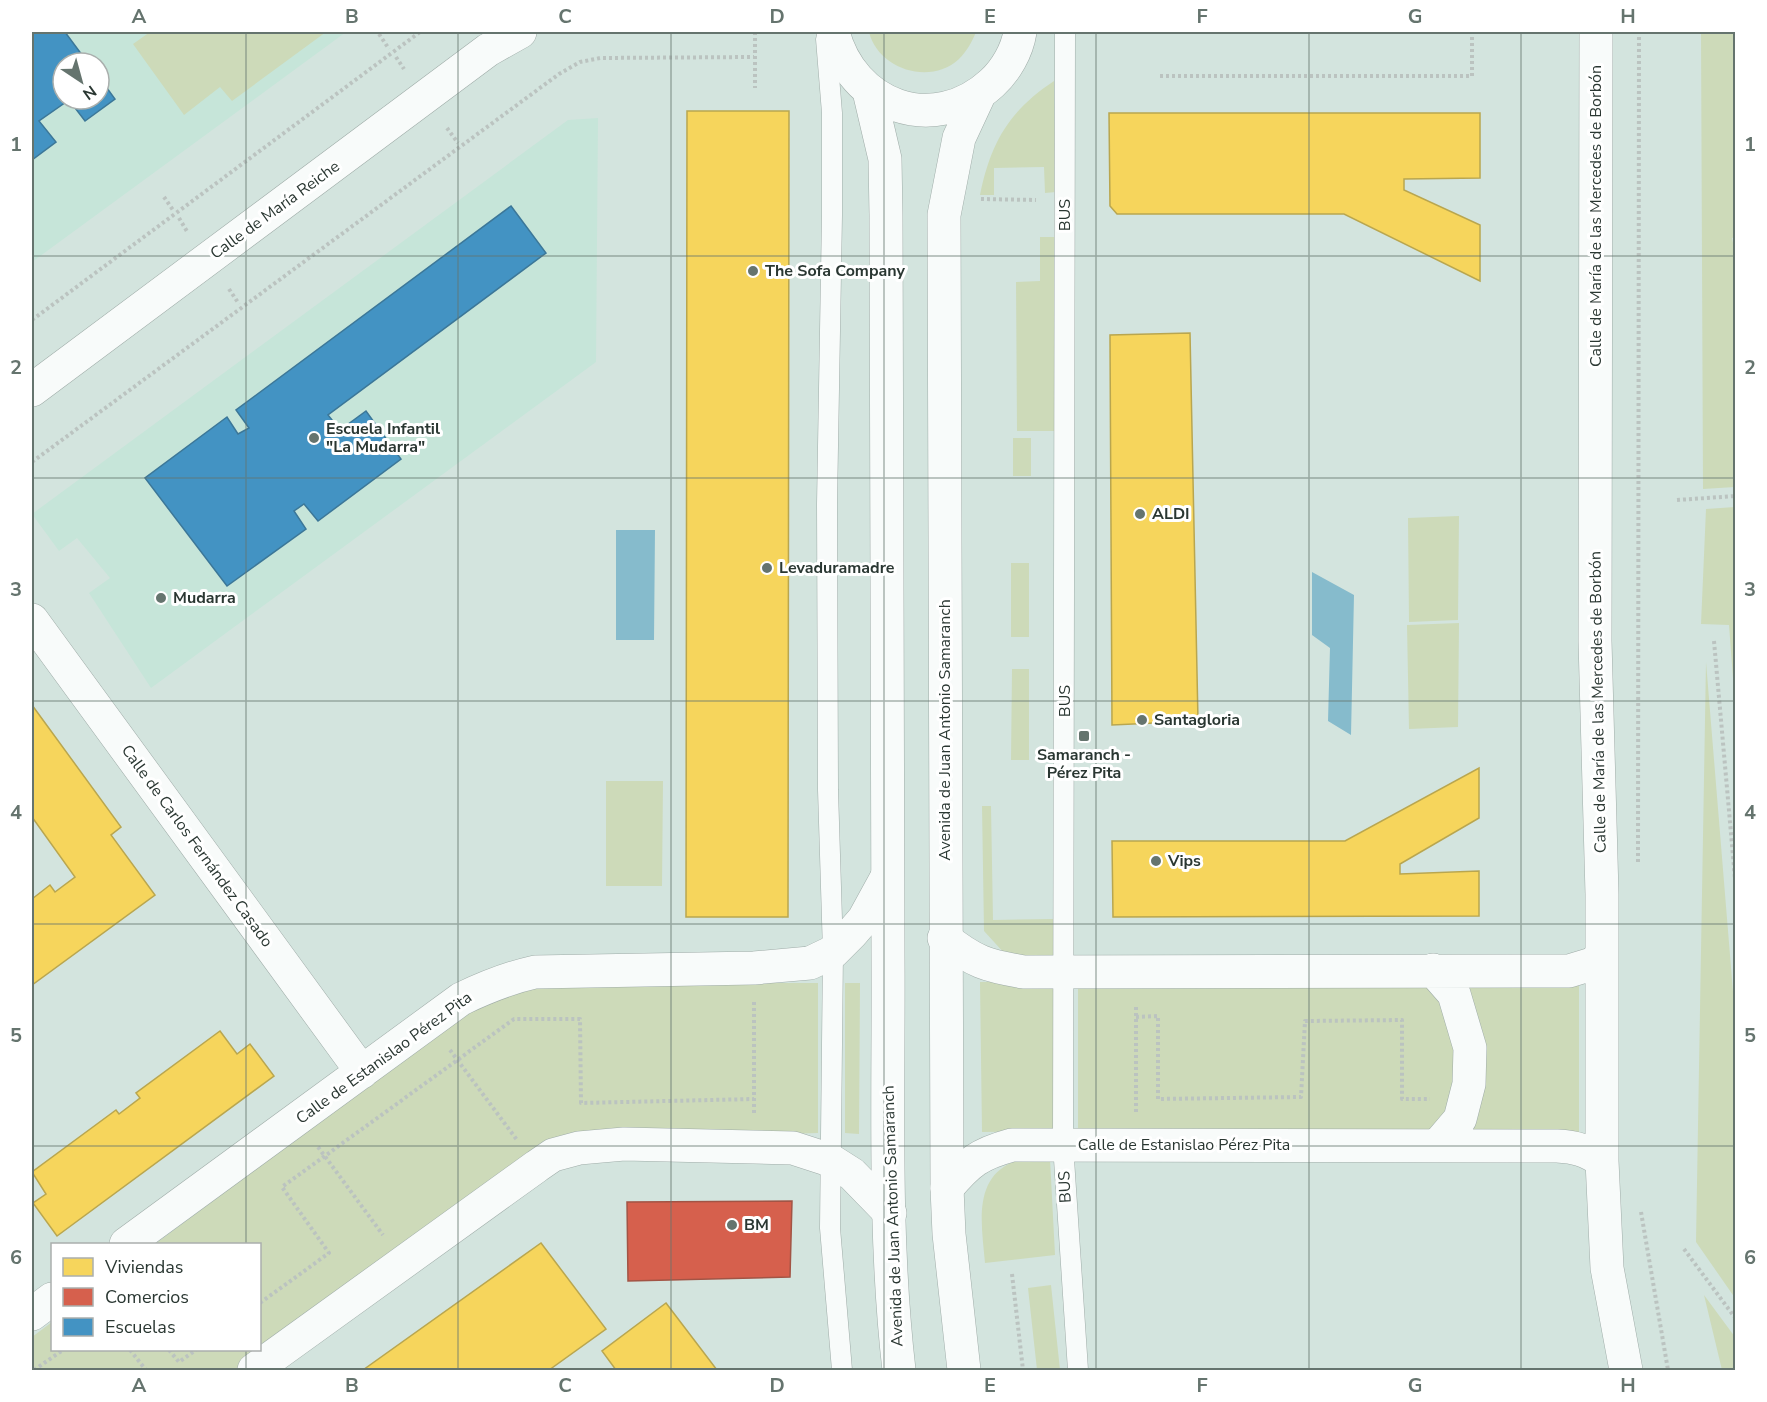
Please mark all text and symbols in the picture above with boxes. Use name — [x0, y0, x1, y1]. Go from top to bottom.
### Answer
text: A — [132, 3, 147, 30]
text: B — [345, 3, 359, 30]
text: C — [558, 3, 572, 30]
text: D — [769, 3, 785, 30]
text: E — [984, 3, 996, 30]
text: F — [1196, 3, 1208, 30]
text: G — [1408, 3, 1422, 30]
text: H — [1620, 3, 1636, 30]
north arrow — [51, 51, 111, 111]
street label: Calle de María de las Mercedes de Borbón — [1585, 65, 1607, 367]
text: N — [78, 80, 101, 105]
text: 1 — [10, 131, 22, 158]
text: 1 — [1744, 131, 1756, 158]
street label: Calle de María Reiche — [206, 156, 344, 264]
street label: BUS — [1054, 199, 1076, 231]
place label: The Sofa Company — [765, 260, 906, 282]
marker: The Sofa Company — [746, 264, 760, 278]
text: 2 — [10, 354, 22, 381]
text: 2 — [1744, 354, 1756, 381]
place label: Escuela Infantil "La Mudarra" — [326, 418, 440, 458]
marker: Escuela Infantil "La Mudarra" — [307, 431, 321, 445]
place label: ALDI — [1152, 503, 1190, 525]
marker: ALDI — [1133, 507, 1147, 521]
street label: Calle de María de las Mercedes de Borbón — [1584, 551, 1612, 853]
place label: Levaduramadre — [779, 557, 895, 579]
marker: Levaduramadre — [760, 561, 774, 575]
text: 3 — [10, 576, 22, 603]
text: 3 — [1744, 576, 1756, 603]
place label: Mudarra — [173, 587, 236, 609]
marker: Mudarra — [154, 591, 168, 605]
street label: Avenida de Juan Antonio Samaranch — [934, 599, 956, 861]
street label: BUS — [1054, 685, 1076, 717]
place label: Santagloria — [1154, 709, 1240, 731]
marker: Santagloria — [1135, 713, 1149, 727]
marker: Samaranch - Pérez Pita — [1077, 729, 1091, 743]
street label: Calle de Carlos Fernández Casado — [116, 740, 278, 952]
place label: Samaranch - Pérez Pita — [1037, 744, 1131, 784]
text: 4 — [10, 799, 22, 826]
text: 4 — [1744, 799, 1756, 826]
place label: Vips — [1167, 850, 1201, 872]
marker: Vips — [1149, 854, 1163, 868]
street label: Calle de Estanislao Pérez Pita — [292, 987, 476, 1129]
text: 5 — [10, 1022, 22, 1049]
text: 5 — [1744, 1022, 1756, 1049]
street label: Avenida de Juan Antonio Samaranch — [877, 1085, 909, 1347]
street label: Calle de Estanislao Pérez Pita — [1078, 1134, 1290, 1156]
street label: BUS — [1053, 1170, 1077, 1204]
place label: BM — [744, 1214, 769, 1236]
marker: BM — [725, 1218, 739, 1232]
legend — [51, 1243, 261, 1351]
text: 6 — [10, 1244, 22, 1271]
text: 6 — [1744, 1244, 1756, 1271]
text: Viviendas — [104, 1255, 184, 1279]
text: Comercios — [105, 1285, 189, 1309]
text: Escuelas — [105, 1315, 176, 1339]
text: A — [132, 1372, 147, 1399]
text: B — [345, 1372, 359, 1399]
text: C — [558, 1372, 572, 1399]
text: D — [769, 1372, 785, 1399]
text: E — [984, 1372, 996, 1399]
text: F — [1196, 1372, 1208, 1399]
text: G — [1408, 1372, 1422, 1399]
text: H — [1620, 1372, 1636, 1399]

